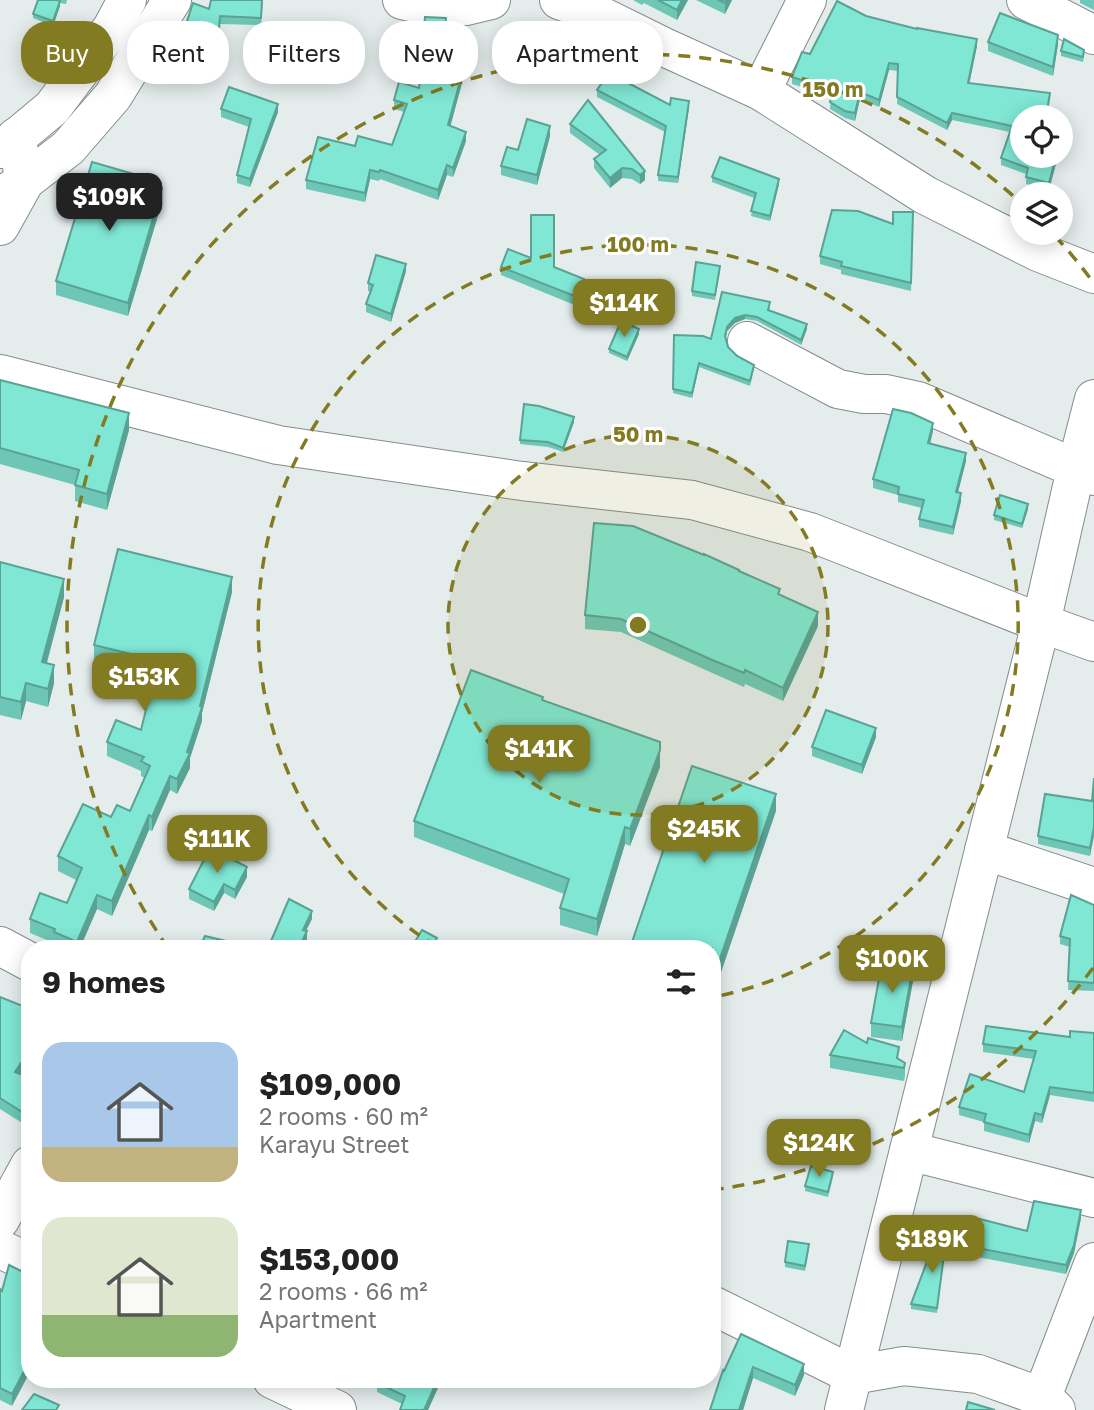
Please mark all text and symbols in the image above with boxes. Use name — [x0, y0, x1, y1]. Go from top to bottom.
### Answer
chip: Buy — [21, 21, 113, 84]
chip: Rent — [127, 21, 229, 84]
chip: Filters — [243, 21, 365, 84]
chip: New — [379, 21, 478, 84]
chip: Apartment — [492, 21, 663, 84]
text: 150 m — [803, 76, 863, 102]
map controls — [1010, 105, 1073, 245]
button: locate — [1010, 105, 1073, 168]
pin: $109K — [60, 174, 158, 233]
text: $109K — [72, 182, 146, 210]
button: layers — [1010, 182, 1073, 245]
text: 100 m — [607, 231, 669, 257]
pin: $114K — [575, 280, 673, 339]
text: $114K — [589, 288, 659, 316]
text: 50 m — [613, 421, 663, 447]
centre of rings — [626, 613, 650, 637]
pin: $153K — [95, 654, 193, 713]
text: $153K — [108, 662, 180, 690]
pin: $141K — [490, 726, 588, 785]
text: $141K — [504, 734, 574, 762]
pin: $245K — [655, 806, 753, 865]
text: $245K — [667, 814, 741, 842]
pin: $111K — [168, 816, 266, 875]
text: $111K — [183, 824, 251, 852]
pin: $100K — [843, 936, 941, 995]
text: $100K — [855, 944, 929, 972]
icon: filters — [662, 963, 700, 1001]
text: 9 homes — [42, 964, 165, 1000]
text: $109,000 — [259, 1066, 401, 1102]
icon: home — [98, 1070, 182, 1154]
text: 2 rooms · 60 m² — [259, 1102, 428, 1130]
pin: $124K — [770, 1120, 868, 1179]
text: $124K — [783, 1128, 855, 1156]
text: Karayu Street — [259, 1130, 410, 1158]
pin: $189K — [883, 1216, 981, 1275]
text: $189K — [895, 1224, 969, 1252]
text: $153,000 — [259, 1241, 399, 1277]
icon: home — [98, 1245, 182, 1329]
text: 2 rooms · 66 m² — [259, 1277, 428, 1305]
text: Apartment — [259, 1305, 377, 1333]

